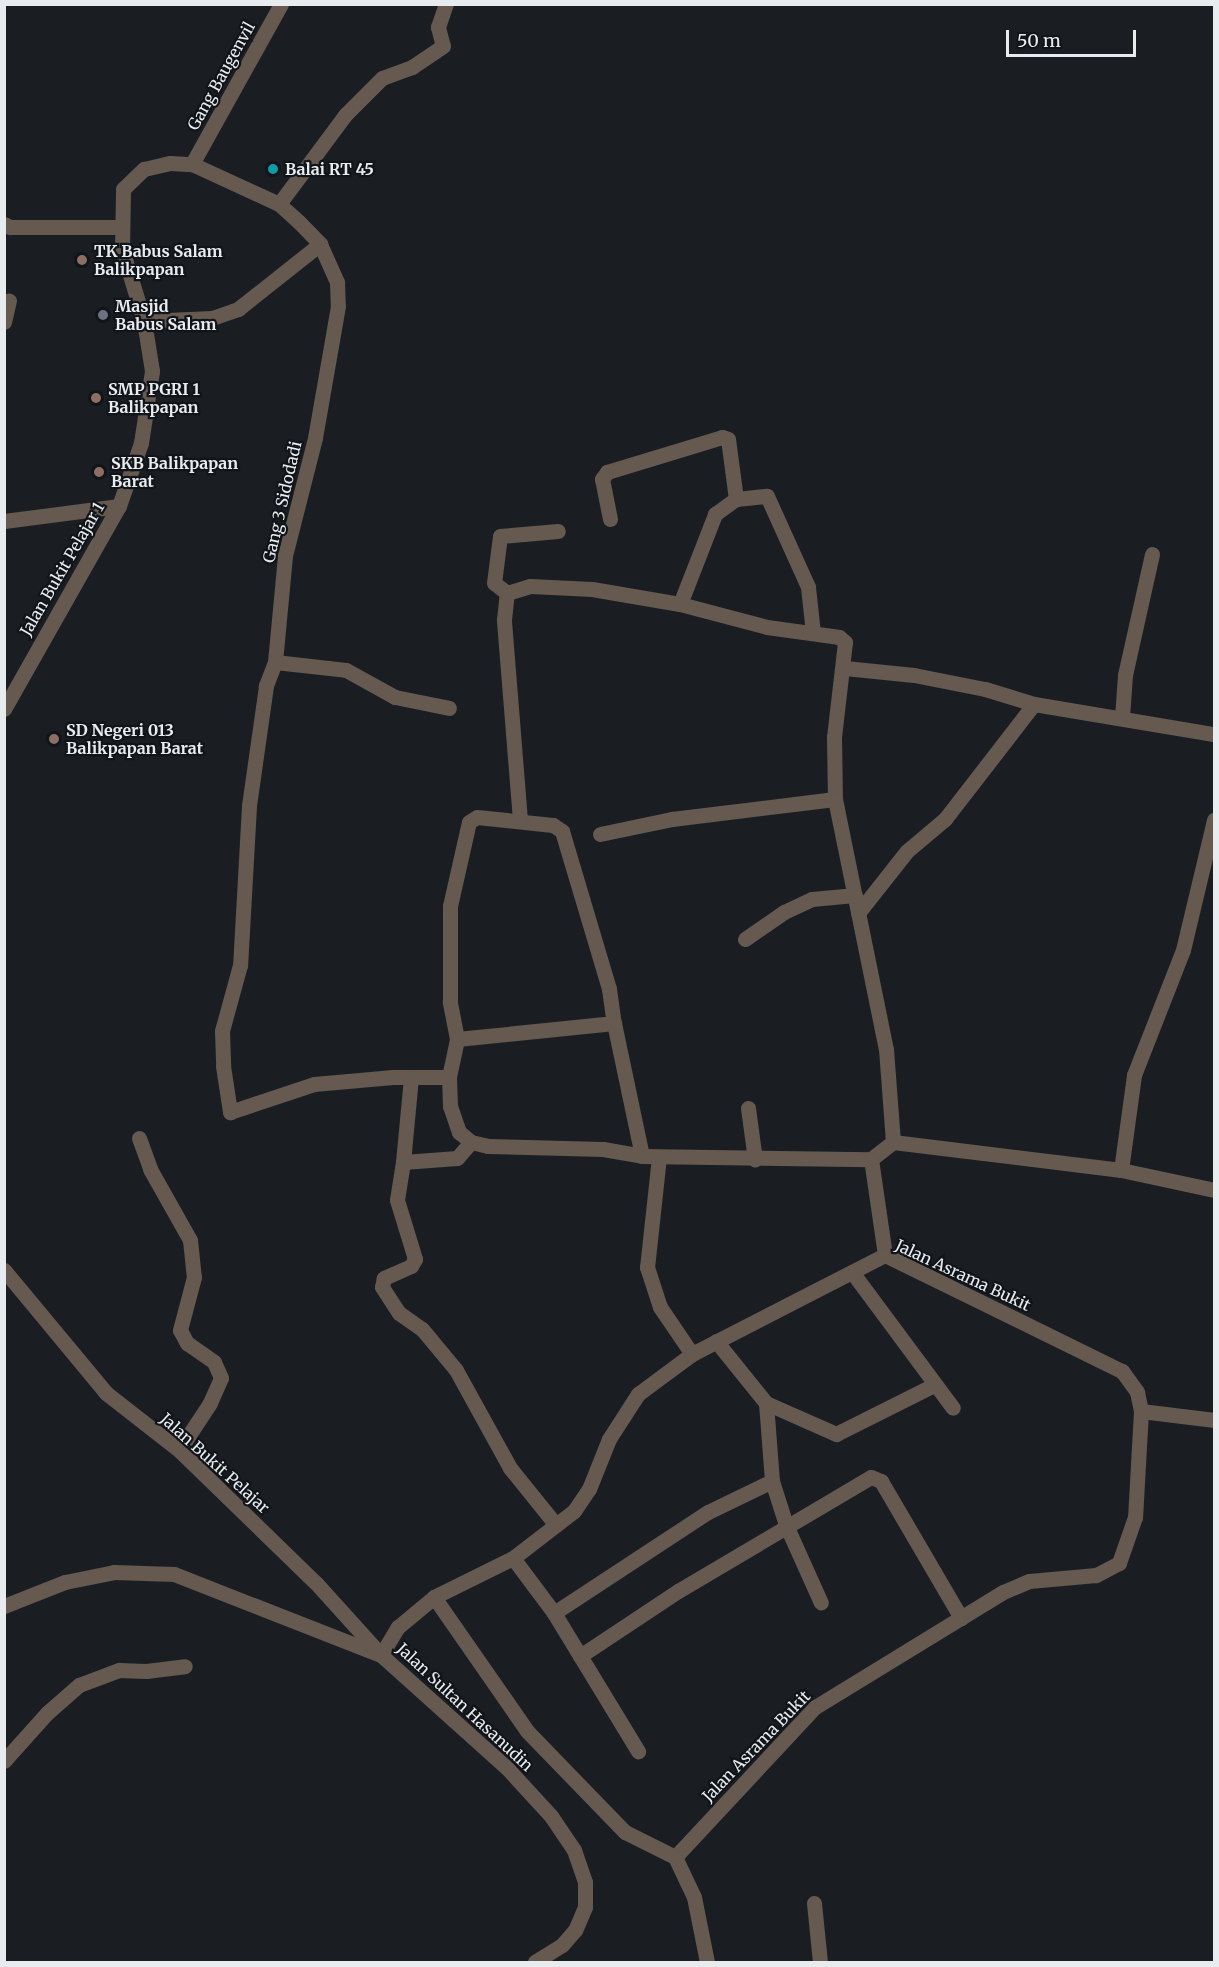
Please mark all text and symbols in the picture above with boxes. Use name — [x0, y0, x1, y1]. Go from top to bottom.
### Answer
scale bar — [1009, 18, 1140, 56]
street label: Gang Baugenvil — [183, 19, 259, 133]
text: 50 m — [1017, 29, 1061, 52]
place label: Balai RT 45 — [285, 159, 374, 179]
marker: Balai RT 45 — [266, 162, 280, 176]
place label: TK Babus Salam Balikpapan — [94, 241, 223, 279]
marker: TK Babus Salam Balikpapan — [75, 253, 89, 267]
place label: Masjid Babus Salam — [115, 296, 216, 334]
marker: Masjid Babus Salam — [96, 308, 110, 322]
place label: SMP PGRI 1 Balikpapan — [108, 379, 200, 417]
marker: SMP PGRI 1 Balikpapan — [89, 391, 103, 405]
street label: Gang 3 Sidodadi — [259, 439, 305, 565]
place label: SKB Balikpapan Barat — [111, 453, 238, 491]
marker: SKB Balikpapan Barat — [92, 465, 106, 479]
street label: Jalan Bukit Pelajar 1 — [16, 499, 108, 639]
place label: SD Negeri 013 Balikpapan Barat — [66, 720, 203, 758]
marker: SD Negeri 013 Balikpapan Barat — [47, 732, 61, 746]
street label: Jalan Asrama Bukit — [892, 1235, 1034, 1315]
street label: Jalan Bukit Pelajar — [157, 1409, 273, 1517]
street label: Jalan Sultan Hasanudin — [393, 1639, 537, 1775]
street label: Jalan Asrama Bukit — [698, 1686, 814, 1806]

